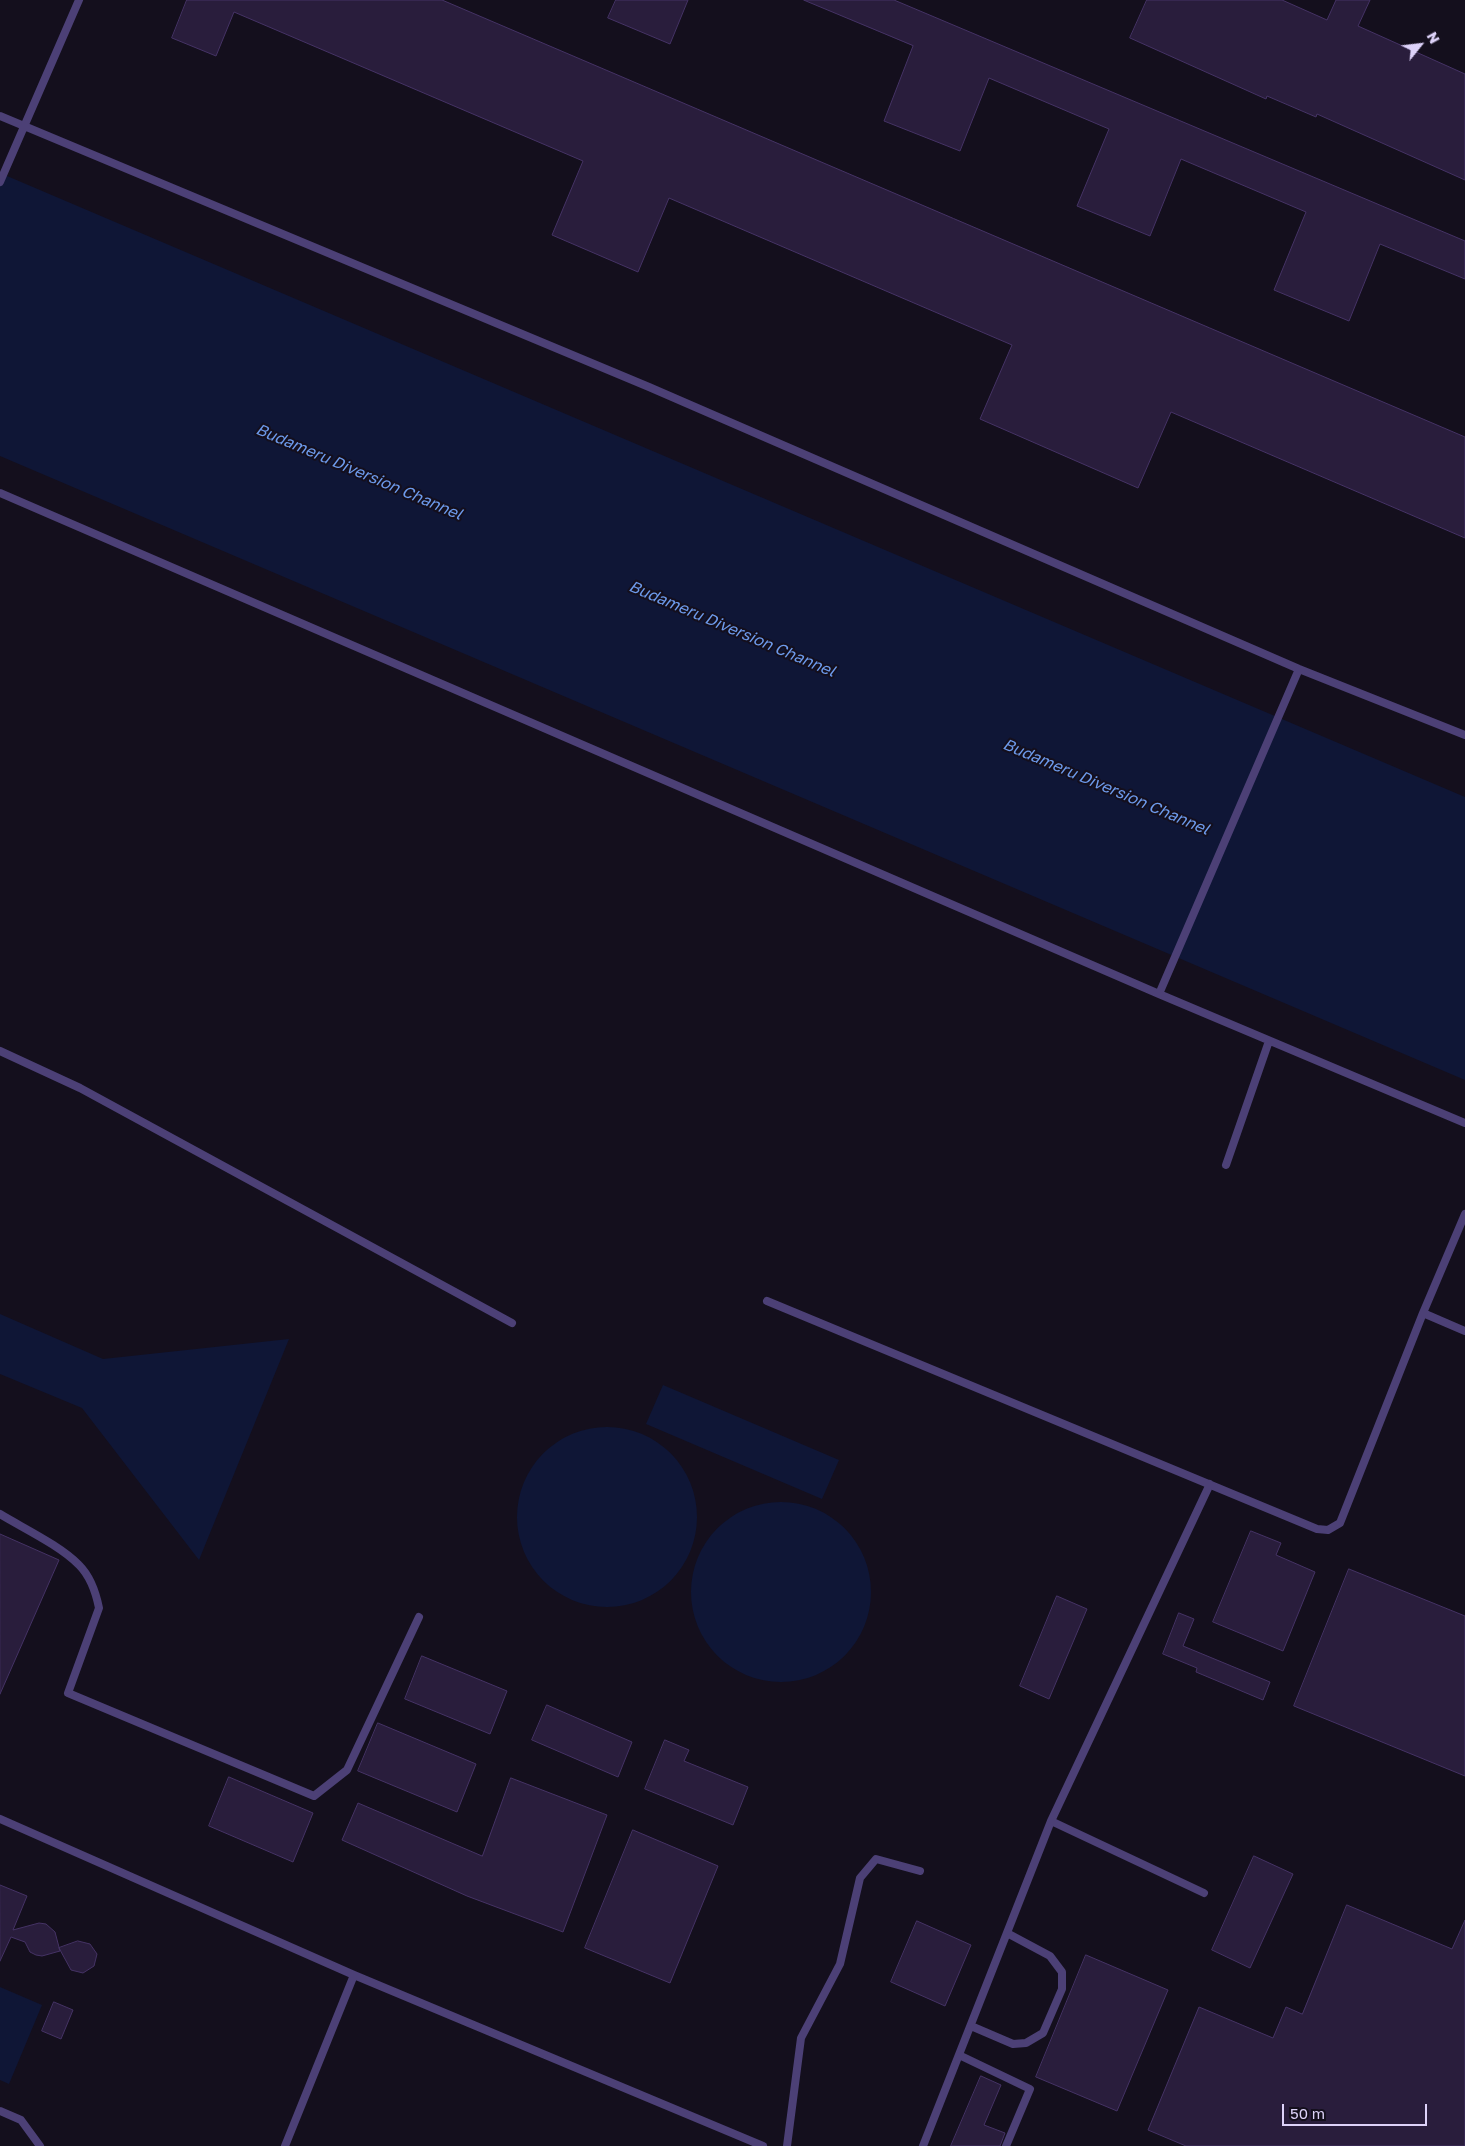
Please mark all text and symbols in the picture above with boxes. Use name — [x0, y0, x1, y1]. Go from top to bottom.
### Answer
north arrow — [1395, 20, 1445, 70]
text: N — [1424, 29, 1444, 46]
water label: Budameru Diversion Channel — [253, 420, 465, 524]
water label: Budameru Diversion Channel — [626, 577, 838, 681]
water label: Budameru Diversion Channel — [1000, 735, 1212, 839]
scale bar — [1285, 2094, 1430, 2126]
text: 50 m — [1290, 2104, 1325, 2122]

